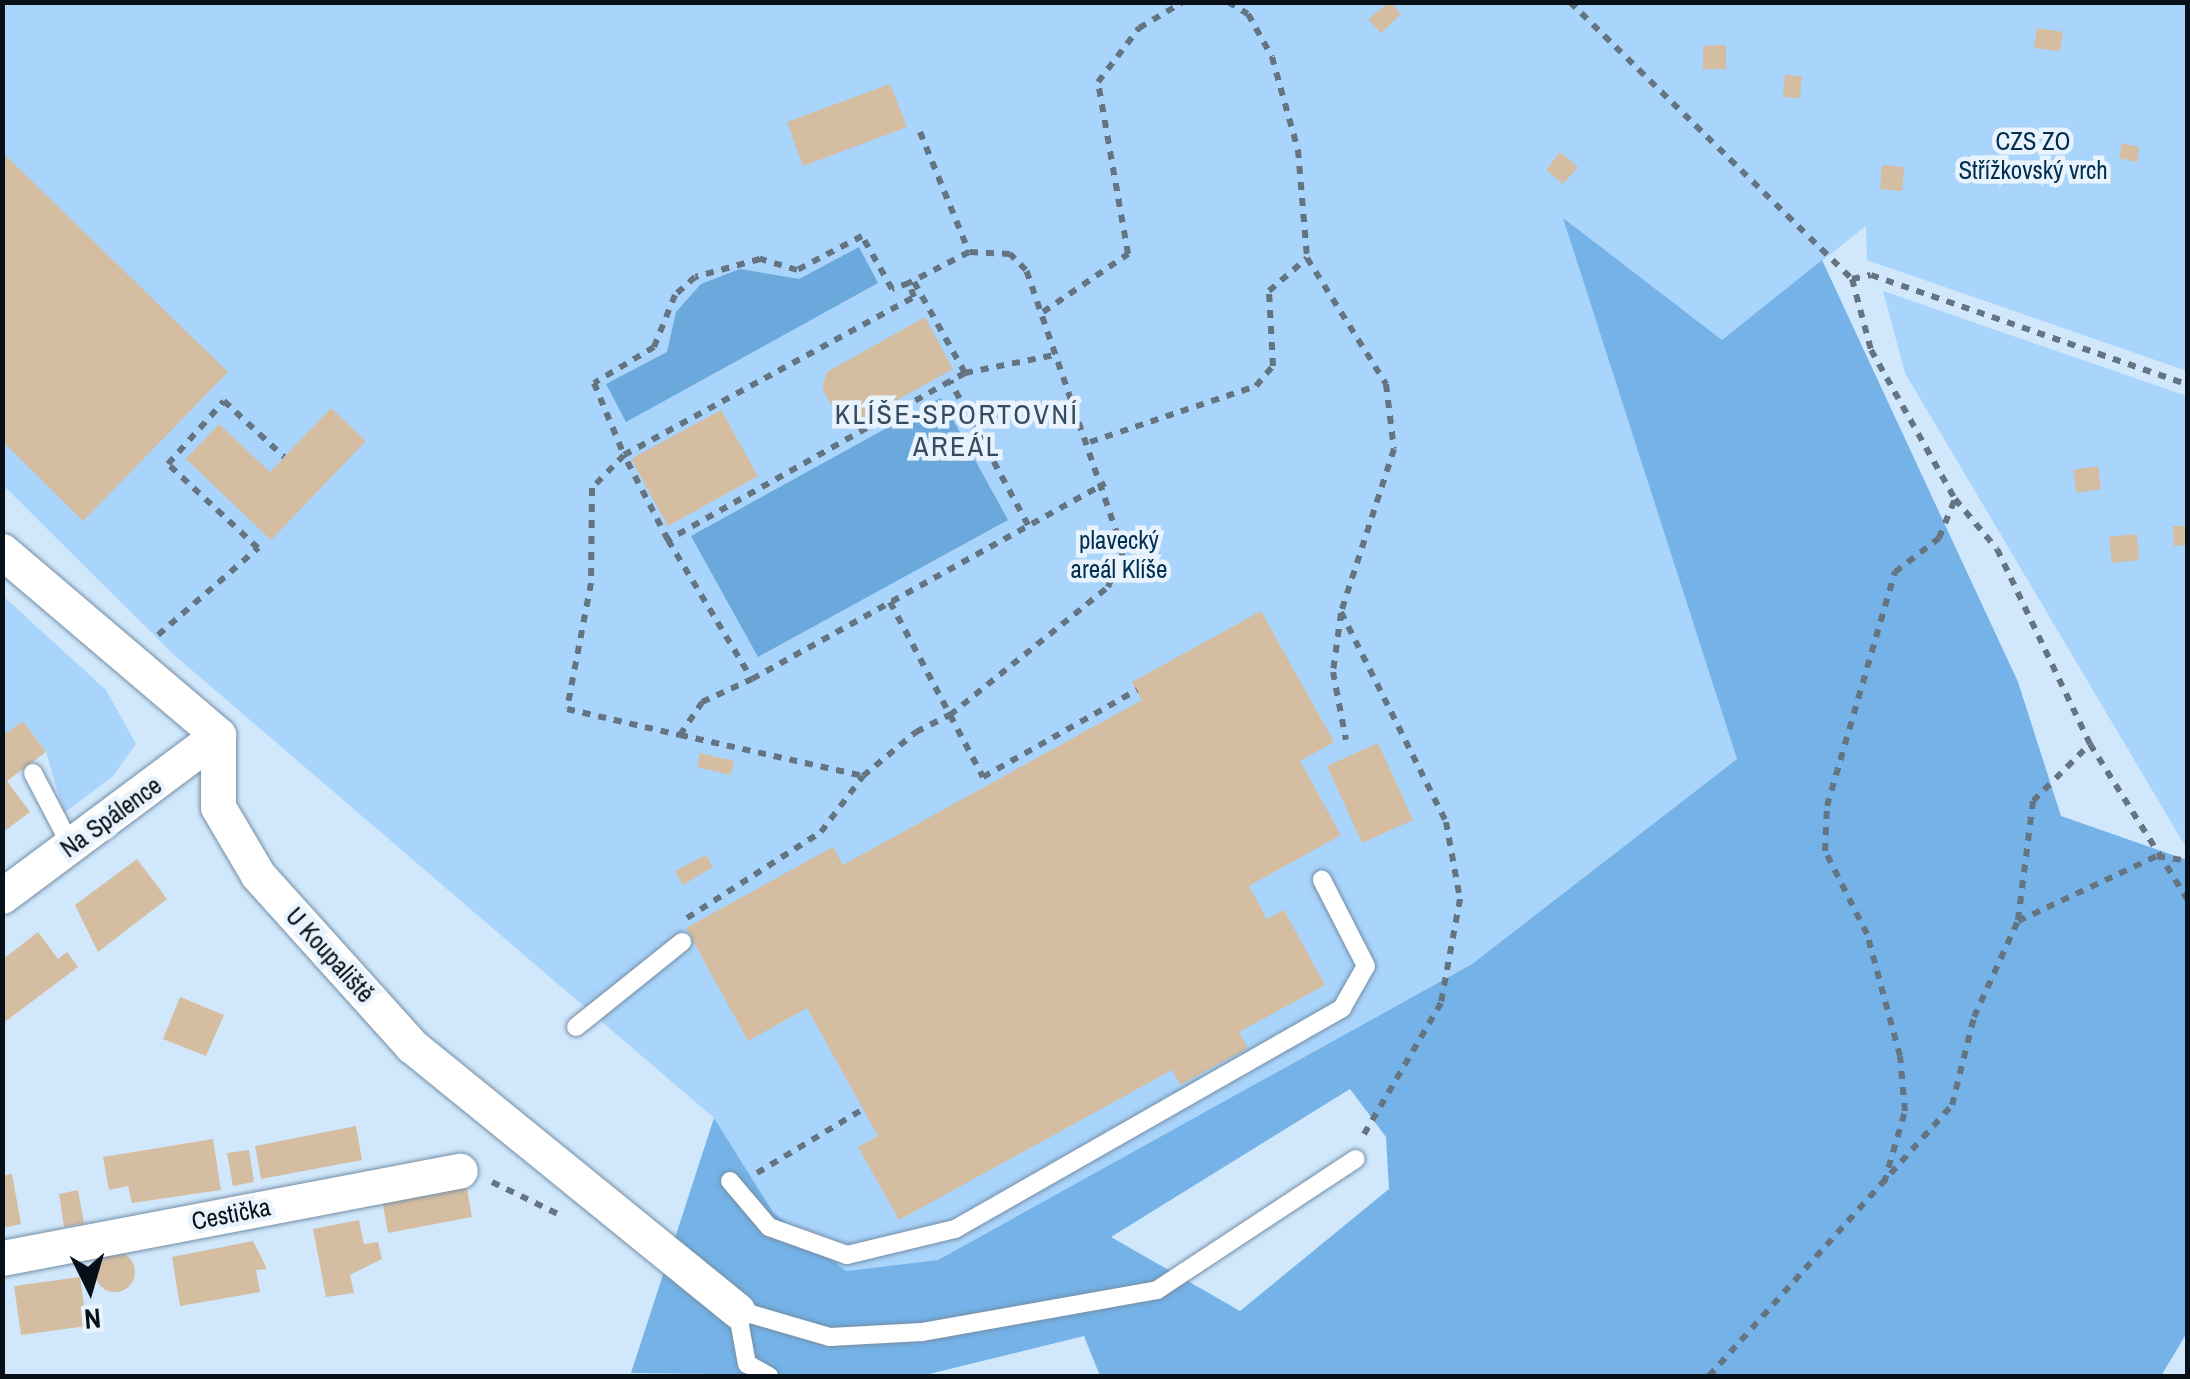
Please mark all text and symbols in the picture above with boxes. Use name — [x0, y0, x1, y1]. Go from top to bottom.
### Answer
park label: CZS ZO Střížkovský vrch — [1958, 127, 2108, 186]
district label: KLÍŠE-SPORTOVNÍ AREÁL — [835, 397, 1079, 463]
park label: plavecký areál Klíše — [1071, 526, 1167, 585]
street label: Na Spálence — [55, 770, 167, 864]
street label: U Koupaliště — [280, 901, 380, 1009]
street label: Cestička — [189, 1192, 273, 1236]
north arrow — [40, 1239, 140, 1339]
text: N — [83, 1299, 103, 1339]

